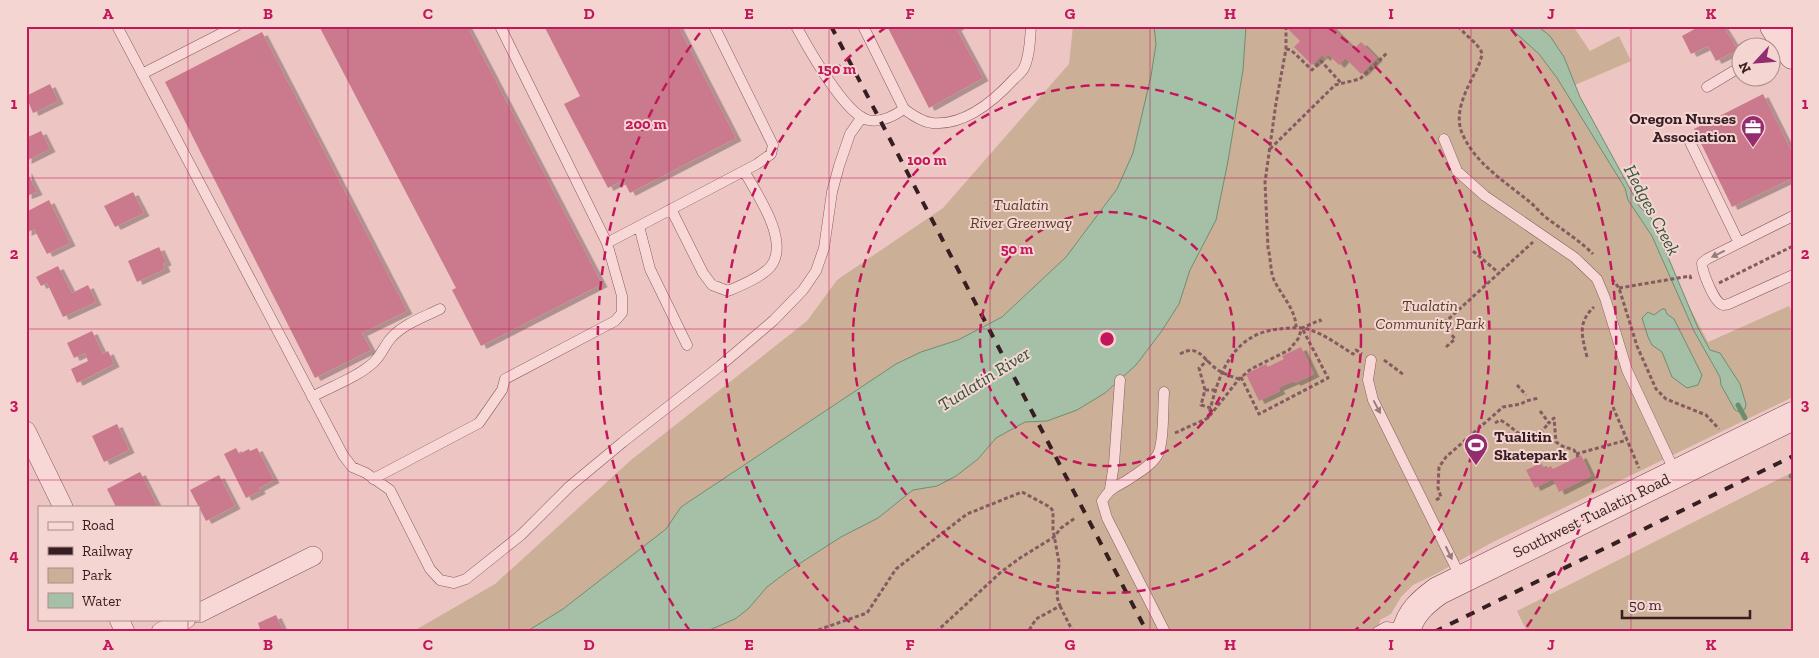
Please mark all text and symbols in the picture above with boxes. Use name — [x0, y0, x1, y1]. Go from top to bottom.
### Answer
text: A — [103, 4, 114, 23]
text: B — [263, 4, 273, 23]
text: C — [423, 4, 433, 23]
text: D — [583, 4, 595, 23]
text: E — [744, 4, 754, 23]
text: F — [905, 4, 915, 23]
text: G — [1065, 4, 1076, 23]
text: H — [1224, 4, 1236, 23]
text: I — [1388, 4, 1394, 23]
text: J — [1547, 4, 1555, 23]
text: K — [1706, 4, 1717, 23]
north arrow — [1732, 38, 1782, 88]
text: N — [1735, 59, 1755, 76]
text: 150 m — [818, 60, 856, 78]
text: 1 — [11, 94, 18, 113]
text: 1 — [1802, 94, 1809, 113]
place label: Oregon Nurses Association — [1629, 109, 1736, 146]
office icon: Oregon Nurses Association — [1740, 114, 1766, 148]
text: 200 m — [625, 115, 667, 133]
text: 100 m — [907, 151, 947, 169]
water label: Hedges Creek — [1619, 161, 1685, 259]
park label: Tualatin River Greenway — [970, 195, 1073, 232]
text: 50 m — [1001, 240, 1033, 258]
text: 2 — [10, 244, 19, 263]
text: 2 — [1801, 244, 1810, 263]
one-way arrow — [1711, 250, 1725, 258]
park label: Tualatin Community Park — [1375, 296, 1485, 333]
centre of rings — [1098, 330, 1116, 348]
water label: Tualatin River — [934, 342, 1035, 416]
text: 3 — [10, 395, 19, 414]
text: 3 — [1801, 395, 1810, 414]
one-way arrow — [1373, 400, 1381, 415]
place label: Tualitin Skatepark — [1494, 427, 1567, 464]
sports icon: Tualitin Skatepark — [1463, 432, 1489, 466]
street label: Southwest Tualatin Road — [1510, 469, 1673, 562]
legend — [38, 506, 200, 620]
text: Road — [82, 516, 115, 534]
text: Railway — [82, 542, 133, 560]
text: 4 — [9, 546, 19, 565]
one-way arrow — [1445, 546, 1453, 560]
text: 4 — [1800, 546, 1810, 565]
text: Park — [82, 566, 112, 584]
scale bar — [1622, 588, 1749, 620]
text: Water — [82, 592, 122, 610]
text: 50 m — [1629, 596, 1662, 614]
text: A — [103, 635, 114, 654]
text: B — [263, 635, 273, 654]
text: C — [423, 635, 433, 654]
text: D — [583, 635, 595, 654]
text: E — [744, 635, 754, 654]
text: F — [905, 635, 915, 654]
text: G — [1065, 635, 1076, 654]
text: H — [1224, 635, 1236, 654]
text: I — [1388, 635, 1394, 654]
text: J — [1547, 635, 1555, 654]
text: K — [1706, 635, 1717, 654]

